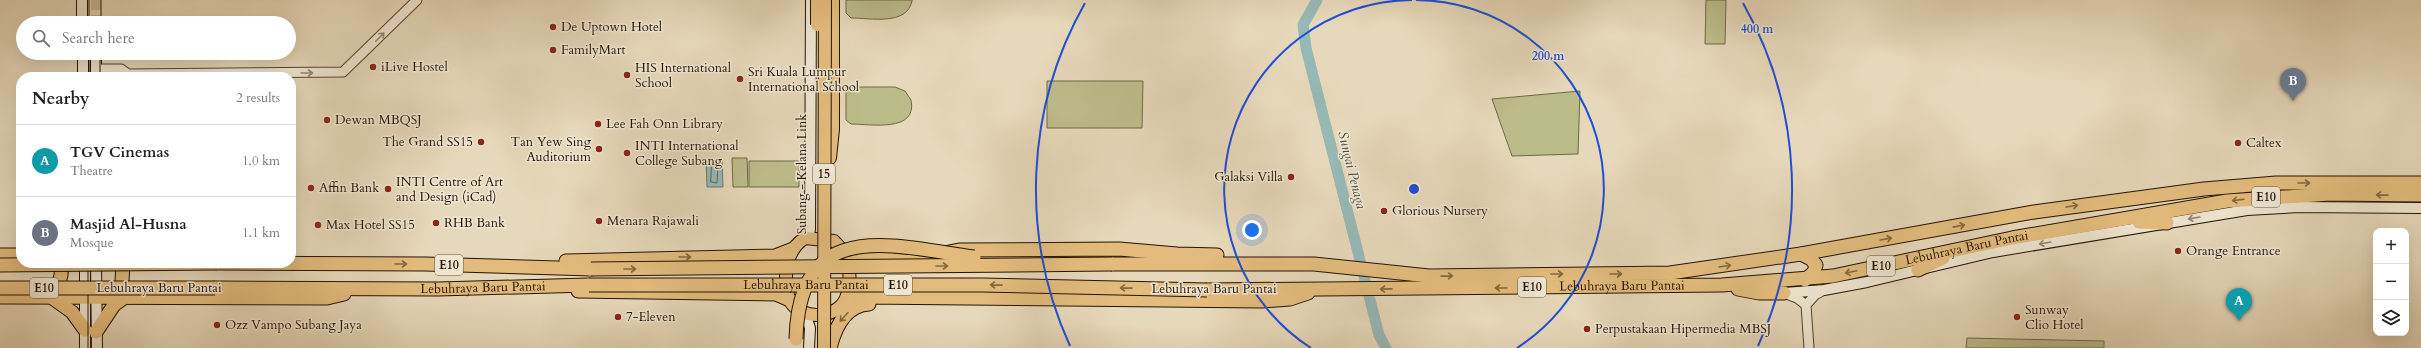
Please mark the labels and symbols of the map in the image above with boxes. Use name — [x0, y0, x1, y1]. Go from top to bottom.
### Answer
place label: De Uptown Hotel — [561, 18, 663, 36]
text: 400 m — [1741, 21, 1774, 37]
marker: De Uptown Hotel — [548, 22, 558, 32]
one-way arrow — [375, 32, 385, 42]
place label: FamilyMart — [561, 41, 626, 59]
marker: FamilyMart — [548, 45, 558, 55]
text: 200 m — [1532, 48, 1565, 64]
place label: iLive Hostel — [381, 58, 448, 76]
place label: HIS International School — [635, 59, 732, 92]
marker: iLive Hostel — [368, 62, 378, 72]
place label: Sri Kuala Lumpur International School — [748, 63, 860, 96]
pin: B — [2280, 68, 2306, 101]
one-way arrow — [300, 69, 313, 77]
marker: HIS International School — [622, 70, 632, 80]
marker: Sri Kuala Lumpur International School — [735, 74, 745, 84]
place label: Dewan MBQSJ — [335, 111, 422, 129]
street label: Subang - Kelana Link — [793, 114, 811, 234]
marker: Dewan MBQSJ — [322, 115, 332, 125]
place label: Lee Fah Onn Library — [606, 115, 723, 133]
marker: Lee Fah Onn Library — [593, 119, 603, 129]
water label: Sungai Penaga — [1333, 129, 1371, 211]
place label: The Grand SS15 — [382, 133, 473, 151]
place label: Tan Yew Sing Auditorium — [511, 133, 592, 166]
place label: Caltex — [2246, 134, 2282, 152]
marker: The Grand SS15 — [476, 137, 486, 147]
place label: INTI International College Subang — [635, 137, 739, 170]
marker: Caltex — [2233, 138, 2243, 148]
marker: Tan Yew Sing Auditorium — [594, 144, 604, 154]
marker: INTI International College Subang — [622, 148, 632, 158]
road number: 15 — [813, 164, 835, 184]
place label: Galaksi Villa — [1214, 168, 1283, 186]
marker: Galaksi Villa — [1286, 172, 1296, 182]
place label: INTI Centre of Art and Design (iCad) — [396, 173, 503, 206]
place label: Affin Bank — [319, 179, 379, 197]
one-way arrow — [2297, 179, 2310, 187]
centre of rings — [1407, 182, 1421, 196]
marker: Affin Bank — [306, 183, 316, 193]
marker: INTI Centre of Art and Design (iCad) — [383, 184, 393, 194]
road number: E10 — [2252, 187, 2280, 207]
one-way arrow — [2376, 191, 2389, 199]
one-way arrow — [2232, 196, 2245, 204]
place label: Glorious Nursery — [1392, 202, 1488, 220]
one-way arrow — [2065, 202, 2078, 210]
marker: Glorious Nursery — [1379, 206, 1389, 216]
place label: Menara Rajawali — [607, 212, 699, 230]
place label: RHB Bank — [444, 214, 505, 232]
one-way arrow — [2188, 214, 2201, 222]
place label: Max Hotel SS15 — [326, 216, 415, 234]
marker: Menara Rajawali — [594, 216, 604, 226]
marker: RHB Bank — [431, 218, 441, 228]
marker: Max Hotel SS15 — [313, 220, 323, 230]
your location — [1242, 220, 1262, 240]
one-way arrow — [1952, 222, 1965, 230]
street label: Lebuhraya Baru Pantai — [1903, 226, 2030, 269]
one-way arrow — [1879, 235, 1892, 243]
one-way arrow — [2039, 239, 2052, 247]
place label: Orange Entrance — [2186, 242, 2281, 260]
marker: Orange Entrance — [2173, 246, 2183, 256]
one-way arrow — [678, 253, 691, 261]
road number: E10 — [435, 255, 463, 275]
road number: E10 — [1867, 256, 1895, 276]
one-way arrow — [394, 260, 407, 268]
one-way arrow — [935, 262, 948, 270]
one-way arrow — [1718, 262, 1731, 270]
one-way arrow — [623, 265, 636, 273]
one-way arrow — [1845, 269, 1858, 277]
one-way arrow — [1550, 270, 1563, 278]
one-way arrow — [1609, 270, 1622, 278]
one-way arrow — [1440, 272, 1453, 280]
road number: E10 — [884, 275, 912, 295]
street label: Lebuhraya Baru Pantai — [743, 276, 869, 294]
street label: Lebuhraya Baru Pantai — [1559, 276, 1685, 296]
street label: Lebuhraya Baru Pantai — [420, 277, 546, 298]
road number: E10 — [1518, 277, 1546, 297]
road number: E10 — [30, 278, 58, 298]
street label: Lebuhraya Baru Pantai — [96, 279, 222, 297]
street label: Lebuhraya Baru Pantai — [1151, 280, 1277, 298]
one-way arrow — [990, 282, 1003, 289]
one-way arrow — [1495, 284, 1508, 292]
one-way arrow — [1120, 285, 1133, 292]
one-way arrow — [1380, 285, 1393, 293]
pin: A — [2226, 288, 2252, 321]
place label: Sunway Clio Hotel — [2025, 301, 2084, 334]
place label: 7-Eleven — [626, 308, 676, 326]
marker: 7-Eleven — [613, 312, 623, 322]
one-way arrow — [840, 312, 849, 322]
marker: Sunway Clio Hotel — [2012, 312, 2022, 322]
place label: Ozz Vampo Subang Jaya — [225, 316, 362, 334]
marker: Ozz Vampo Subang Jaya — [212, 320, 222, 330]
place label: Perpustakaan Hipermedia MBSJ — [1595, 320, 1771, 338]
marker: Perpustakaan Hipermedia MBSJ — [1582, 324, 1592, 334]

